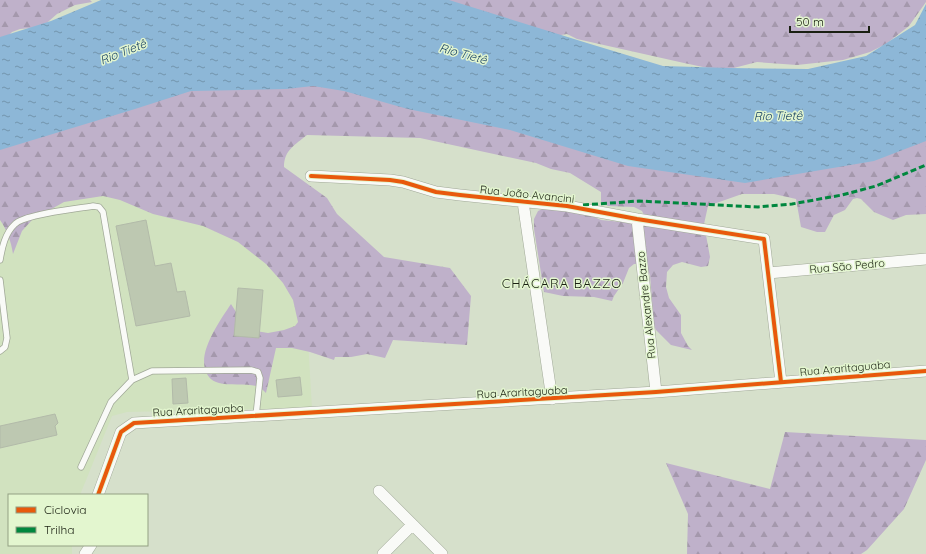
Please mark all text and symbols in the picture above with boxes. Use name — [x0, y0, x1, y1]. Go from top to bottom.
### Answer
scale bar — [790, 8, 869, 34]
text: 50 m — [796, 14, 824, 29]
water label: Rio Tietê — [98, 35, 149, 68]
water label: Rio Tietê — [438, 40, 490, 67]
water label: Rio Tietê — [754, 108, 804, 123]
street label: Rua João Avancini — [479, 182, 575, 206]
street label: Rua Alexandre Bazzo — [633, 250, 659, 359]
street label: Rua São Pedro — [809, 256, 886, 276]
district label: CHÁCARA BAZZO — [502, 275, 622, 291]
street label: Rua Araritaguaba — [799, 357, 891, 379]
street label: Rua Araritaguaba — [476, 383, 568, 401]
street label: Rua Araritaguaba — [152, 401, 244, 419]
legend — [8, 494, 148, 546]
text: Ciclovia — [44, 502, 87, 517]
text: Trilha — [44, 522, 75, 537]

